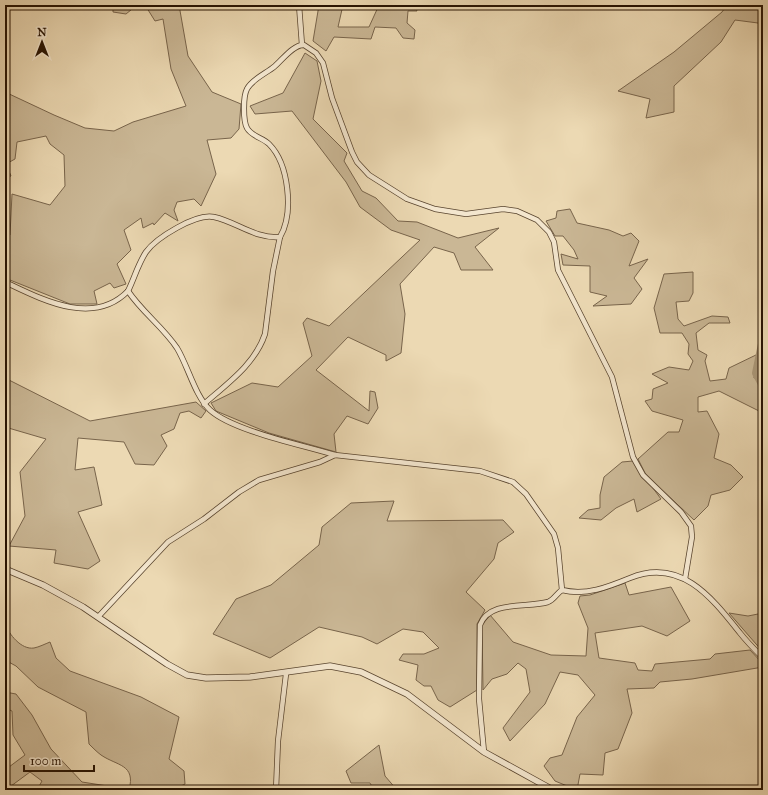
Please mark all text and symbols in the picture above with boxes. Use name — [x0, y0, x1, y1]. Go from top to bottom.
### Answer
north arrow — [22, 22, 62, 62]
text: N — [37, 26, 47, 39]
scale bar — [24, 747, 94, 773]
text: 100 m — [30, 754, 61, 768]

